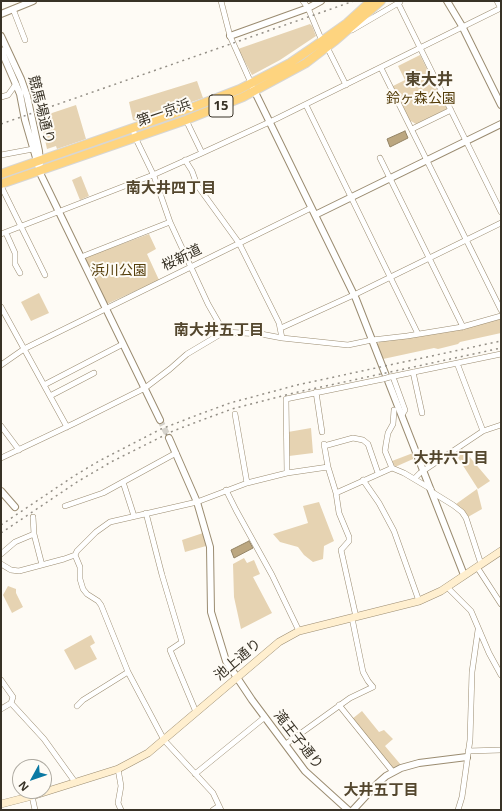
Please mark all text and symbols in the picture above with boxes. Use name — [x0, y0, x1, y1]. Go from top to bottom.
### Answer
district label: 東大井 — [405, 70, 453, 90]
street label: 競馬場通り — [24, 74, 58, 146]
park label: 鈴ヶ森公園 — [386, 91, 456, 107]
road number: 15 — [209, 95, 233, 117]
street label: 第一京浜 — [135, 96, 193, 130]
district label: 南大井四丁目 — [126, 180, 216, 198]
street label: 桜新道 — [159, 241, 205, 275]
park label: 浜川公園 — [91, 263, 147, 279]
district label: 南大井五丁目 — [174, 322, 264, 340]
district label: 大井六丁目 — [414, 450, 488, 468]
street label: 池上通り — [211, 636, 265, 684]
street label: 滝王子通り — [270, 707, 326, 773]
north arrow — [12, 759, 52, 799]
text: N — [15, 778, 32, 795]
district label: 大井五丁目 — [344, 782, 418, 800]

